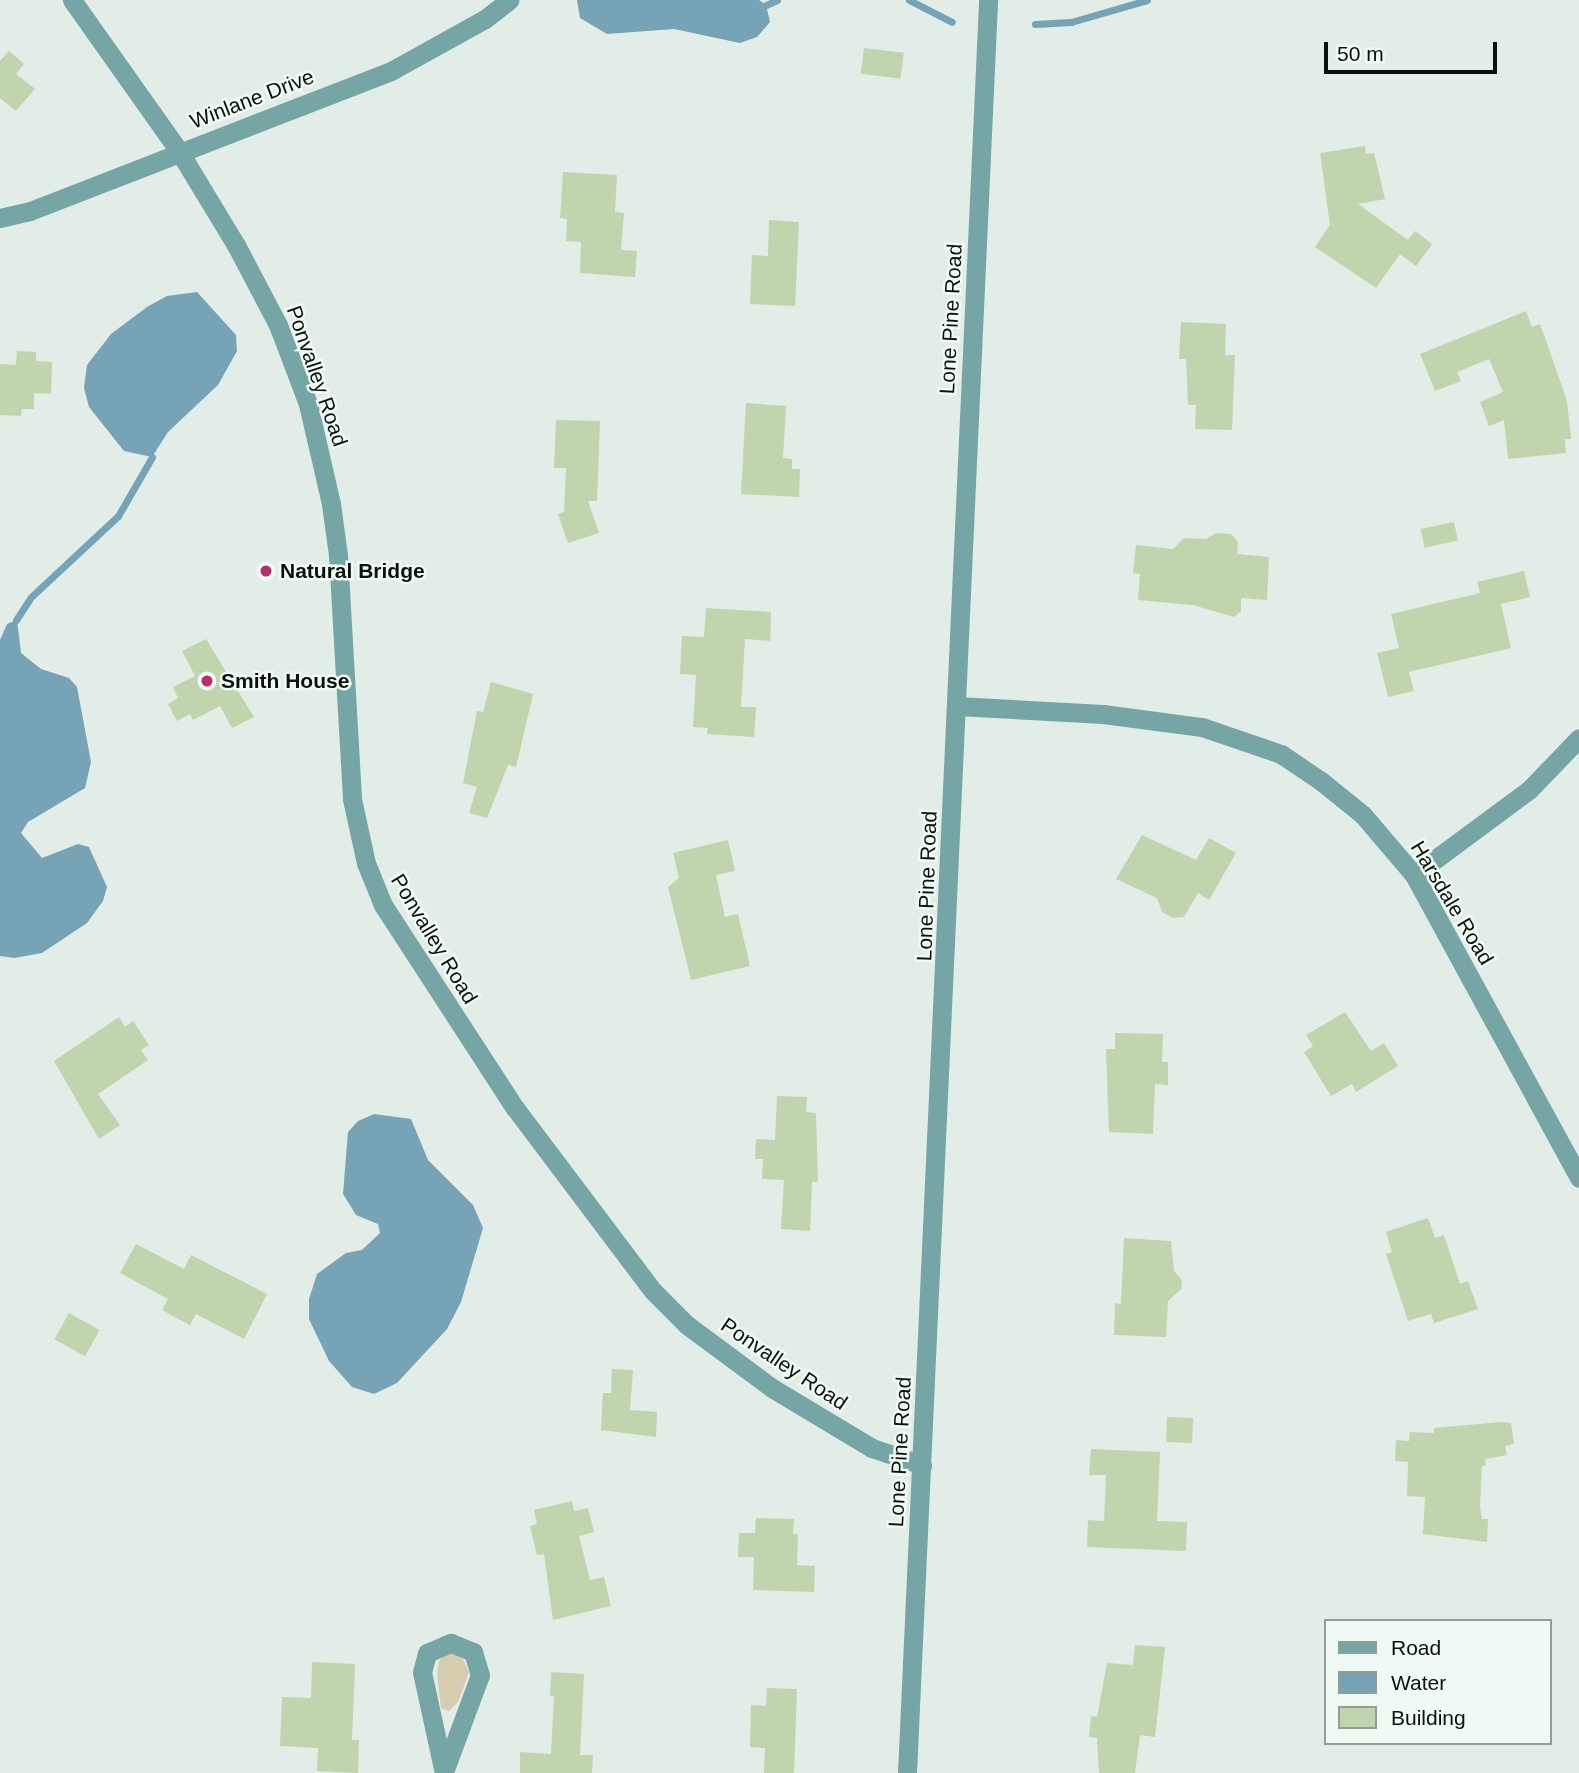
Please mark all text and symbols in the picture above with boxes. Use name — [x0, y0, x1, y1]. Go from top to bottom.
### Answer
scale bar — [1327, 28, 1500, 72]
text: 50 m — [1337, 42, 1384, 65]
street label: Winlane Drive — [186, 64, 318, 134]
street label: Lone Pine Road — [934, 243, 968, 395]
street label: Ponvalley Road — [281, 302, 353, 450]
place label: Natural Bridge — [280, 558, 425, 584]
marker: Natural Bridge — [258, 563, 274, 579]
place label: Smith House — [221, 668, 349, 694]
marker: Smith House — [199, 673, 215, 689]
street label: Lone Pine Road — [912, 810, 942, 962]
street label: Harsdale Road — [1405, 836, 1499, 970]
street label: Ponvalley Road — [385, 869, 483, 1009]
street label: Ponvalley Road — [716, 1312, 852, 1416]
street label: Lone Pine Road — [883, 1376, 917, 1528]
legend — [1324, 1619, 1551, 1745]
text: Road — [1391, 1636, 1441, 1659]
text: Water — [1391, 1671, 1446, 1694]
text: Building — [1391, 1706, 1466, 1729]

